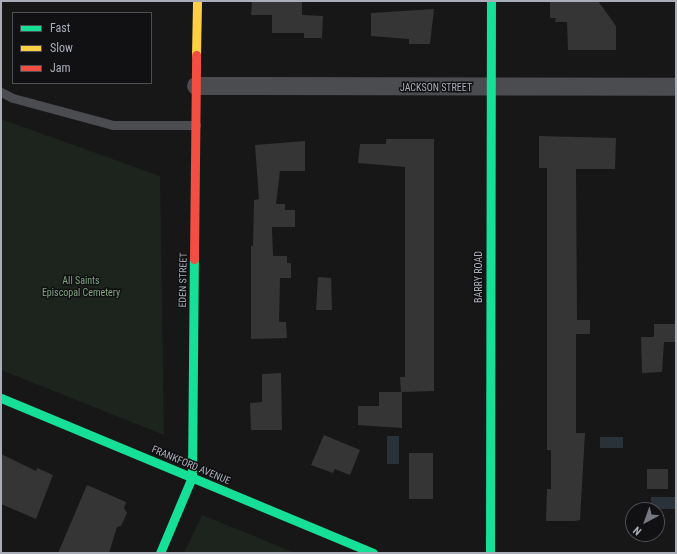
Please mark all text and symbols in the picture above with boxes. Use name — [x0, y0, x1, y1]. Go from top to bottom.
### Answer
legend — [12, 12, 152, 84]
text: Fast — [50, 21, 70, 35]
text: Slow — [50, 41, 73, 55]
text: Jam — [50, 61, 71, 75]
street label: JACKSON STREET — [400, 82, 472, 94]
street label: BARRY ROAD — [473, 251, 485, 303]
street label: EDEN STREET — [177, 252, 189, 308]
park label: All Saints Episcopal Cemetery — [42, 274, 120, 298]
street label: FRANKFORD AVENUE — [150, 443, 232, 487]
north arrow — [625, 502, 665, 542]
text: N — [631, 524, 644, 538]

